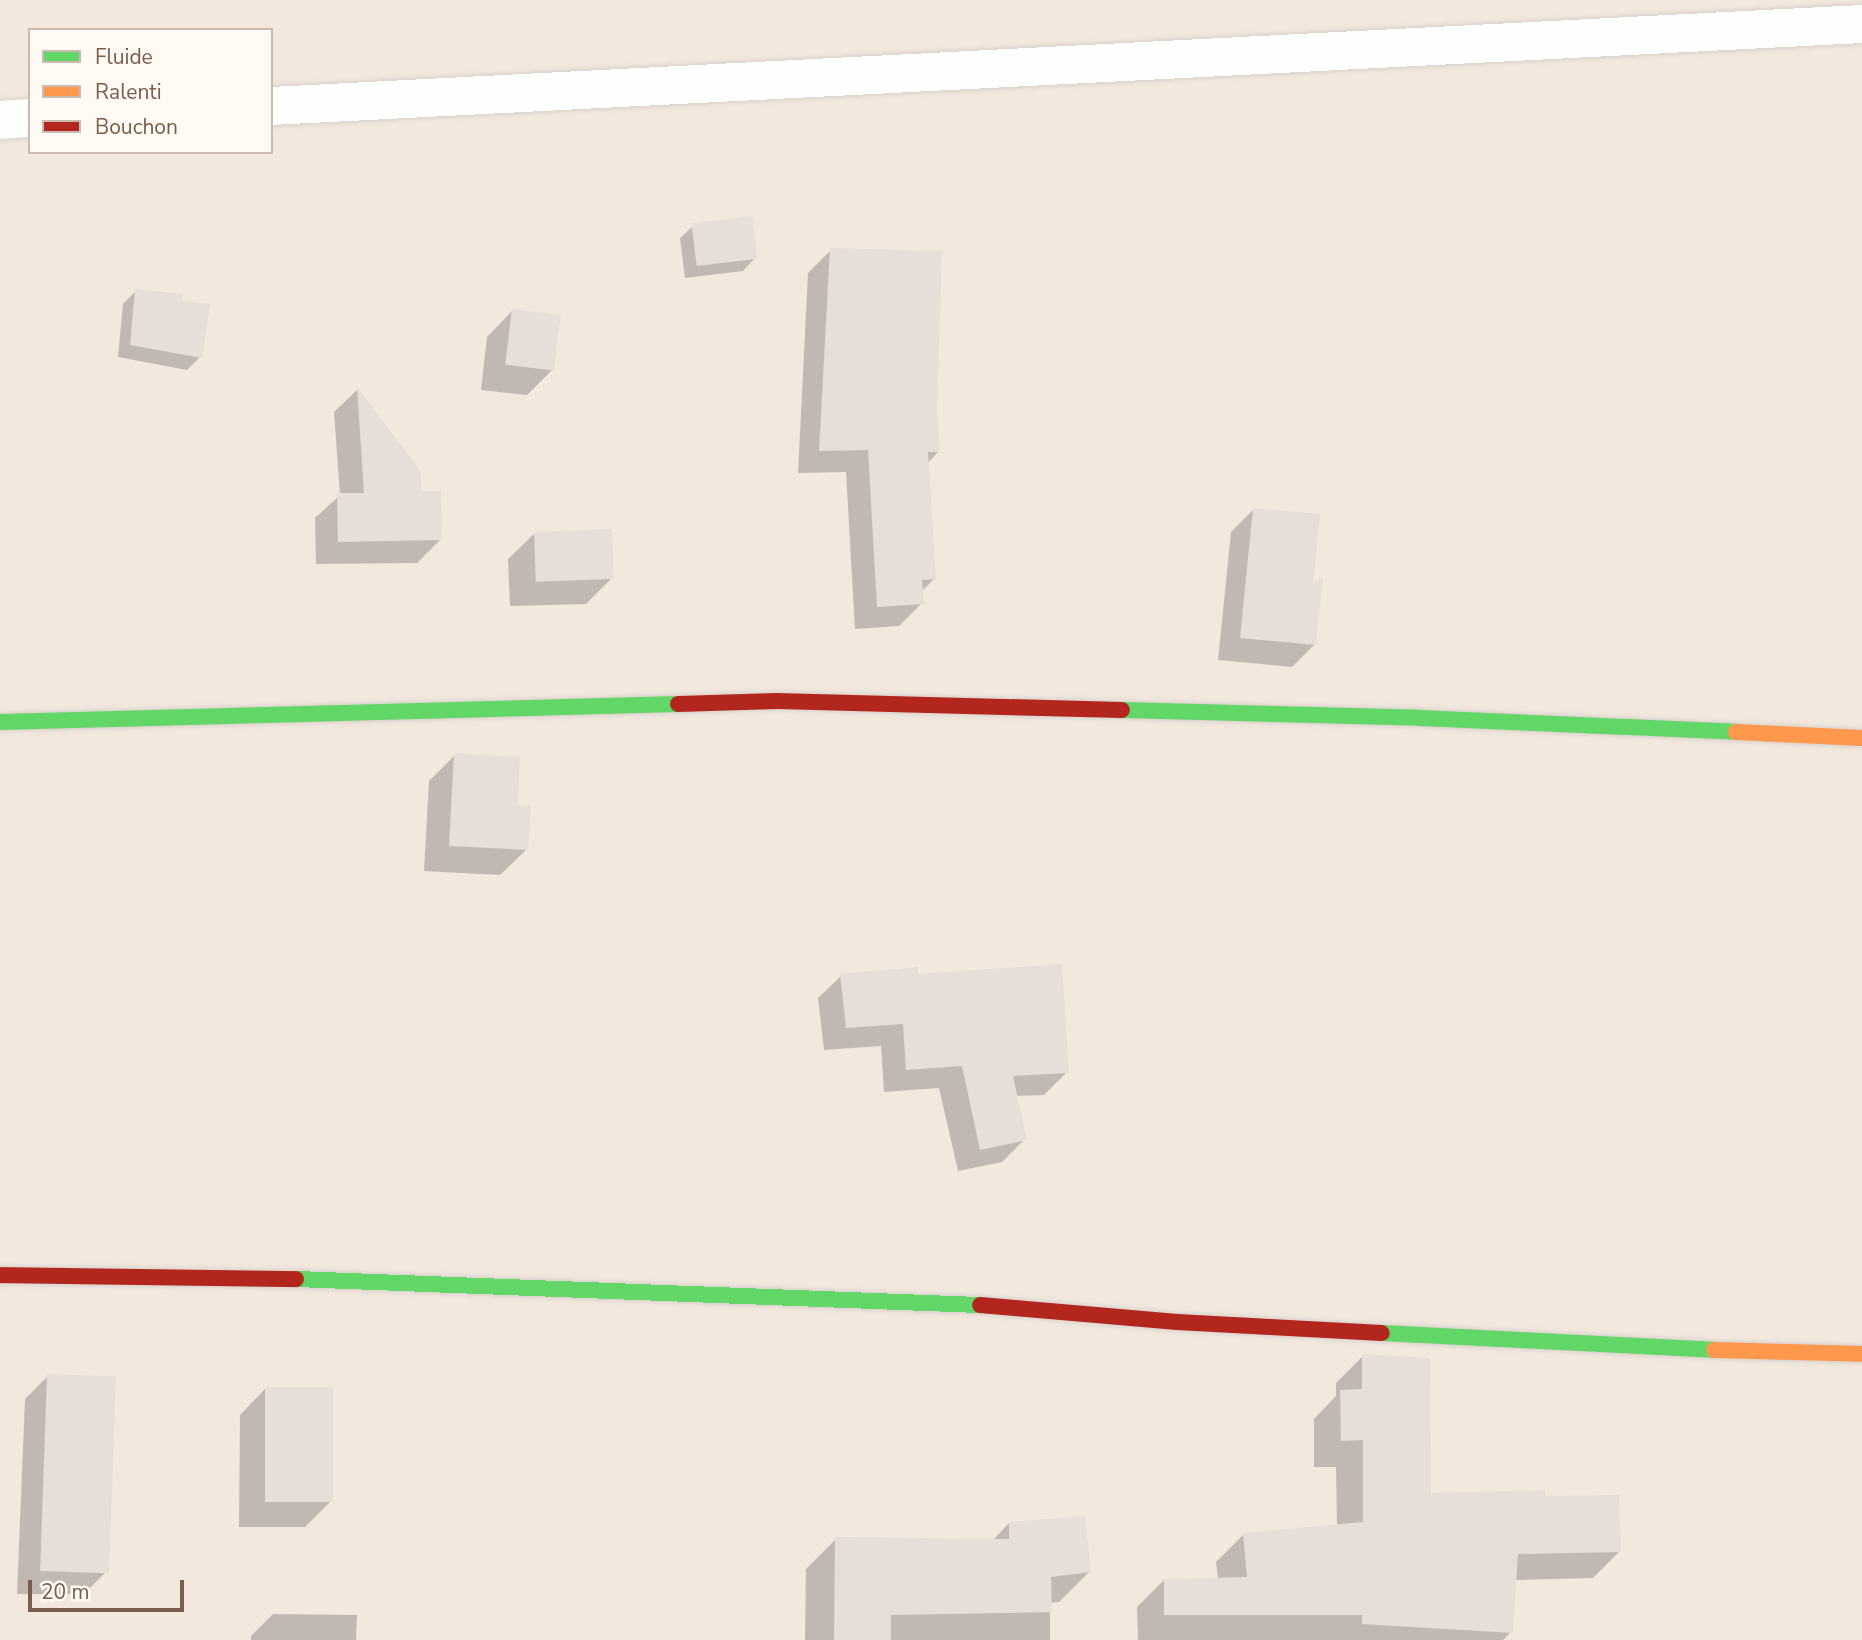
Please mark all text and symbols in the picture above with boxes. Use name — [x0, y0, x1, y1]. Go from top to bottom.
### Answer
legend — [28, 28, 273, 154]
text: Fluide — [95, 43, 153, 71]
text: Ralenti — [95, 78, 162, 106]
text: Bouchon — [95, 113, 178, 141]
scale bar — [32, 1566, 187, 1610]
text: 20 m — [41, 1578, 90, 1606]

